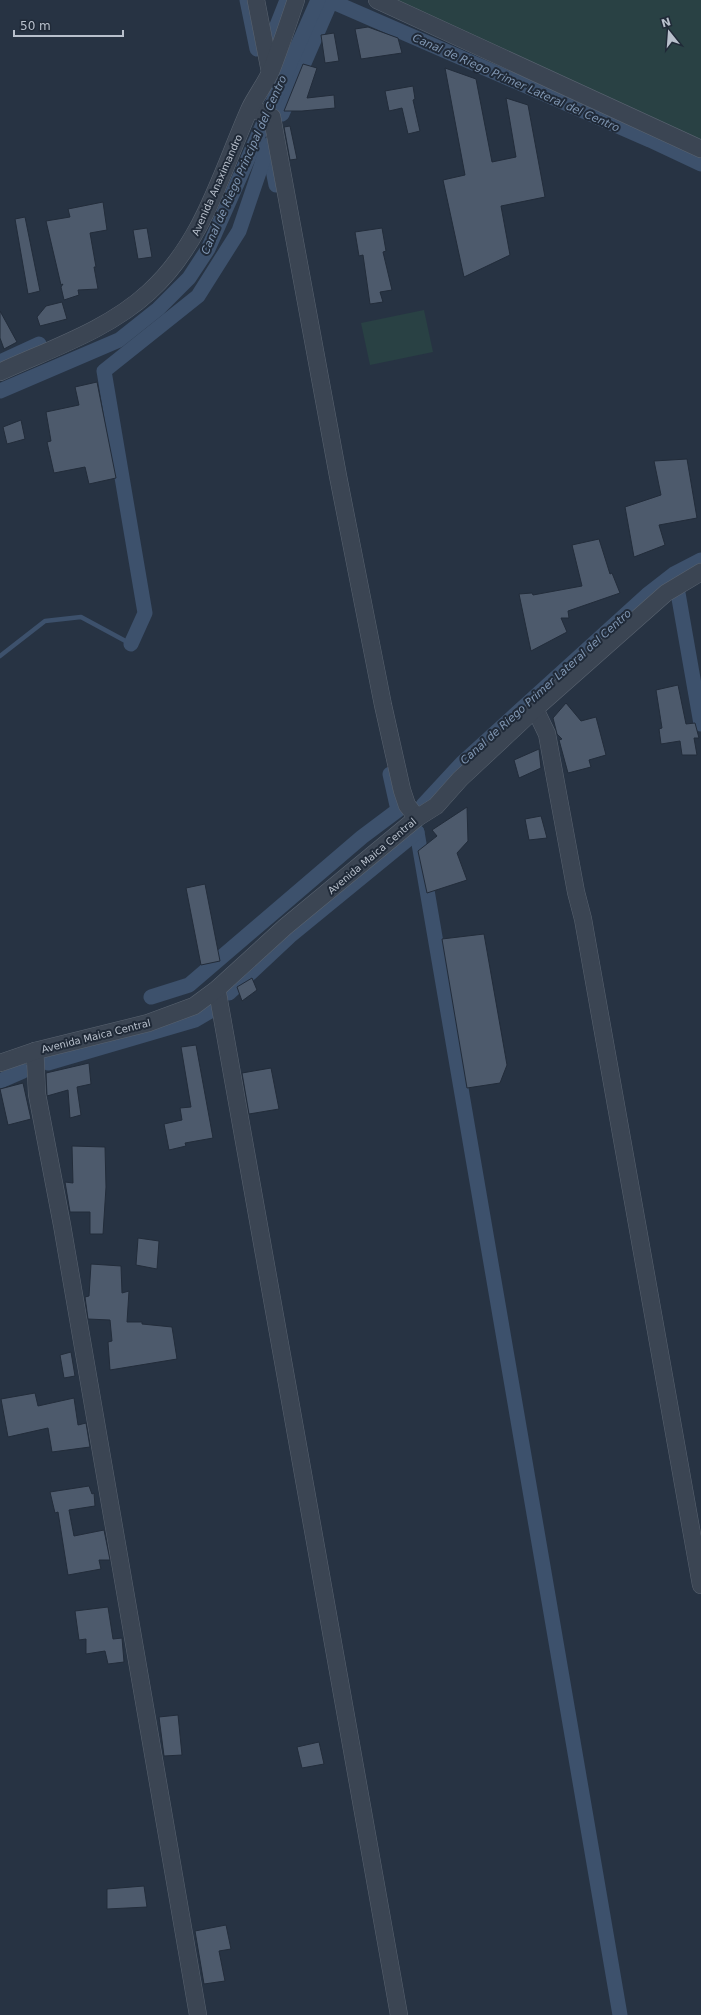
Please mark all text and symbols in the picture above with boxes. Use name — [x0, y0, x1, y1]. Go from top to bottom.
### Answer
scale bar — [14, 12, 123, 38]
north arrow — [649, 12, 689, 52]
text: N — [660, 15, 673, 30]
text: 50 m — [20, 19, 51, 33]
water label: Canal de Riego Primer Lateral del Centro — [410, 31, 622, 135]
water label: Canal de Riego Principal del Centro — [199, 73, 290, 256]
street label: Avenida Anaximandro — [190, 133, 244, 237]
water label: Canal de Riego Primer Lateral del Centro — [458, 607, 634, 767]
street label: Avenida Maica Central — [326, 816, 418, 896]
street label: Avenida Maica Central — [40, 1017, 152, 1055]

